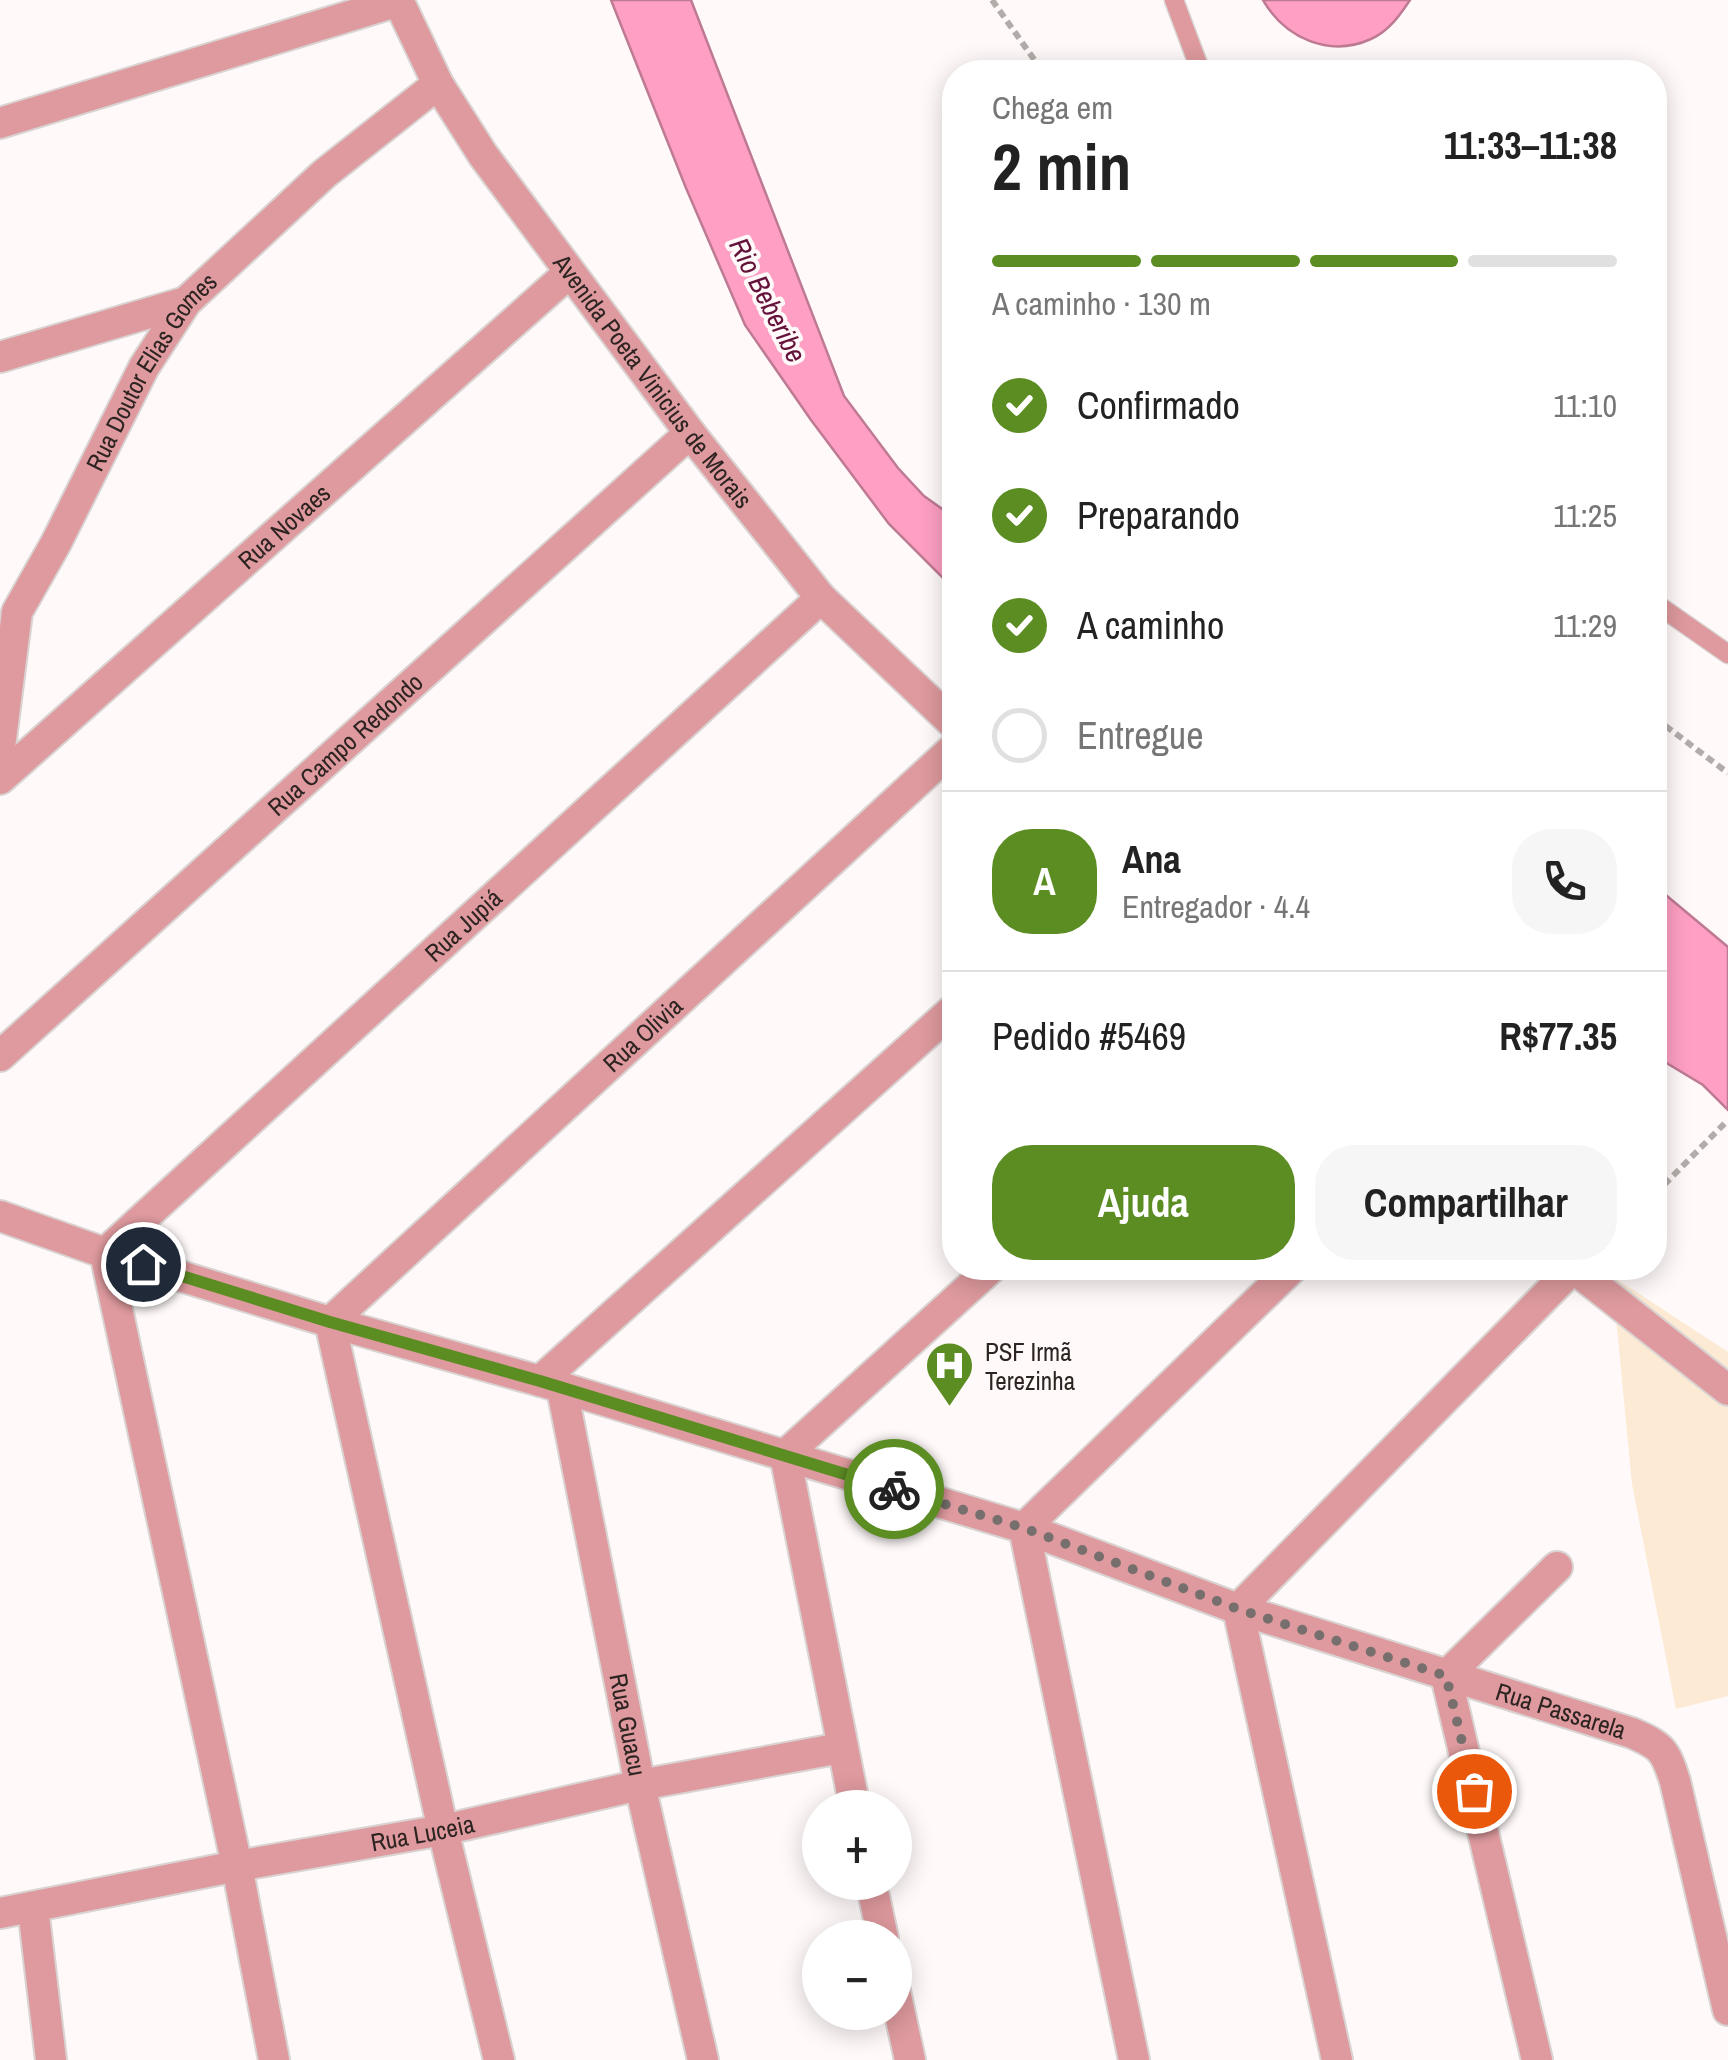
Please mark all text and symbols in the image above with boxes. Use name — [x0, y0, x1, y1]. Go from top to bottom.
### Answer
text: Chega em — [992, 86, 1113, 129]
text: 11:33–11:38 — [1444, 120, 1617, 171]
text: 2 min — [992, 123, 1131, 210]
water label: Rio Beberibe — [720, 231, 816, 369]
street label: Avenida Poeta Vinicius de Morais — [545, 246, 760, 515]
street label: Rua Doutor Elias Gomes — [78, 265, 224, 477]
text: A caminho · 130 m — [992, 282, 1211, 325]
icon: check — [992, 378, 1047, 433]
text: Confirmado — [1077, 380, 1240, 431]
text: 11:10 — [1553, 384, 1617, 427]
street label: Rua Novaes — [230, 476, 337, 577]
icon: check — [992, 488, 1047, 543]
text: Preparando — [1077, 490, 1240, 541]
text: 11:25 — [1553, 494, 1617, 537]
icon: check — [992, 598, 1047, 653]
text: A caminho — [1077, 600, 1224, 651]
text: 11:29 — [1553, 604, 1617, 647]
street label: Rua Campo Redondo — [260, 665, 430, 823]
text: Entregue — [1077, 710, 1203, 761]
button: phone — [1512, 829, 1617, 934]
text: Ana — [1122, 834, 1181, 885]
text: A — [1033, 856, 1056, 907]
street label: Rua Jupiá — [417, 881, 510, 969]
text: Entregador · 4.4 — [1122, 885, 1310, 928]
street label: Rua Olivia — [595, 989, 690, 1080]
text: Pedido #5469 — [992, 1011, 1186, 1062]
text: R$77.35 — [1499, 1011, 1617, 1062]
button: Ajuda — [992, 1145, 1295, 1260]
button: Compartilhar — [1315, 1145, 1617, 1260]
pin — [101, 1222, 186, 1307]
icon: home — [116, 1237, 171, 1292]
place label: PSF Irmã Terezinha — [985, 1335, 1076, 1398]
hospital icon: PSF Irmã Terezinha — [924, 1340, 976, 1408]
courier — [844, 1439, 944, 1539]
icon: bike — [867, 1462, 922, 1517]
street label: Rua Guacu — [601, 1670, 655, 1779]
street label: Rua Passarela — [1492, 1674, 1631, 1747]
pin — [1432, 1749, 1517, 1834]
icon: bag — [1447, 1764, 1502, 1819]
map controls — [802, 1790, 912, 2030]
button: + — [802, 1790, 912, 1900]
street label: Rua Luceia — [368, 1806, 478, 1859]
button: − — [802, 1920, 912, 2030]

